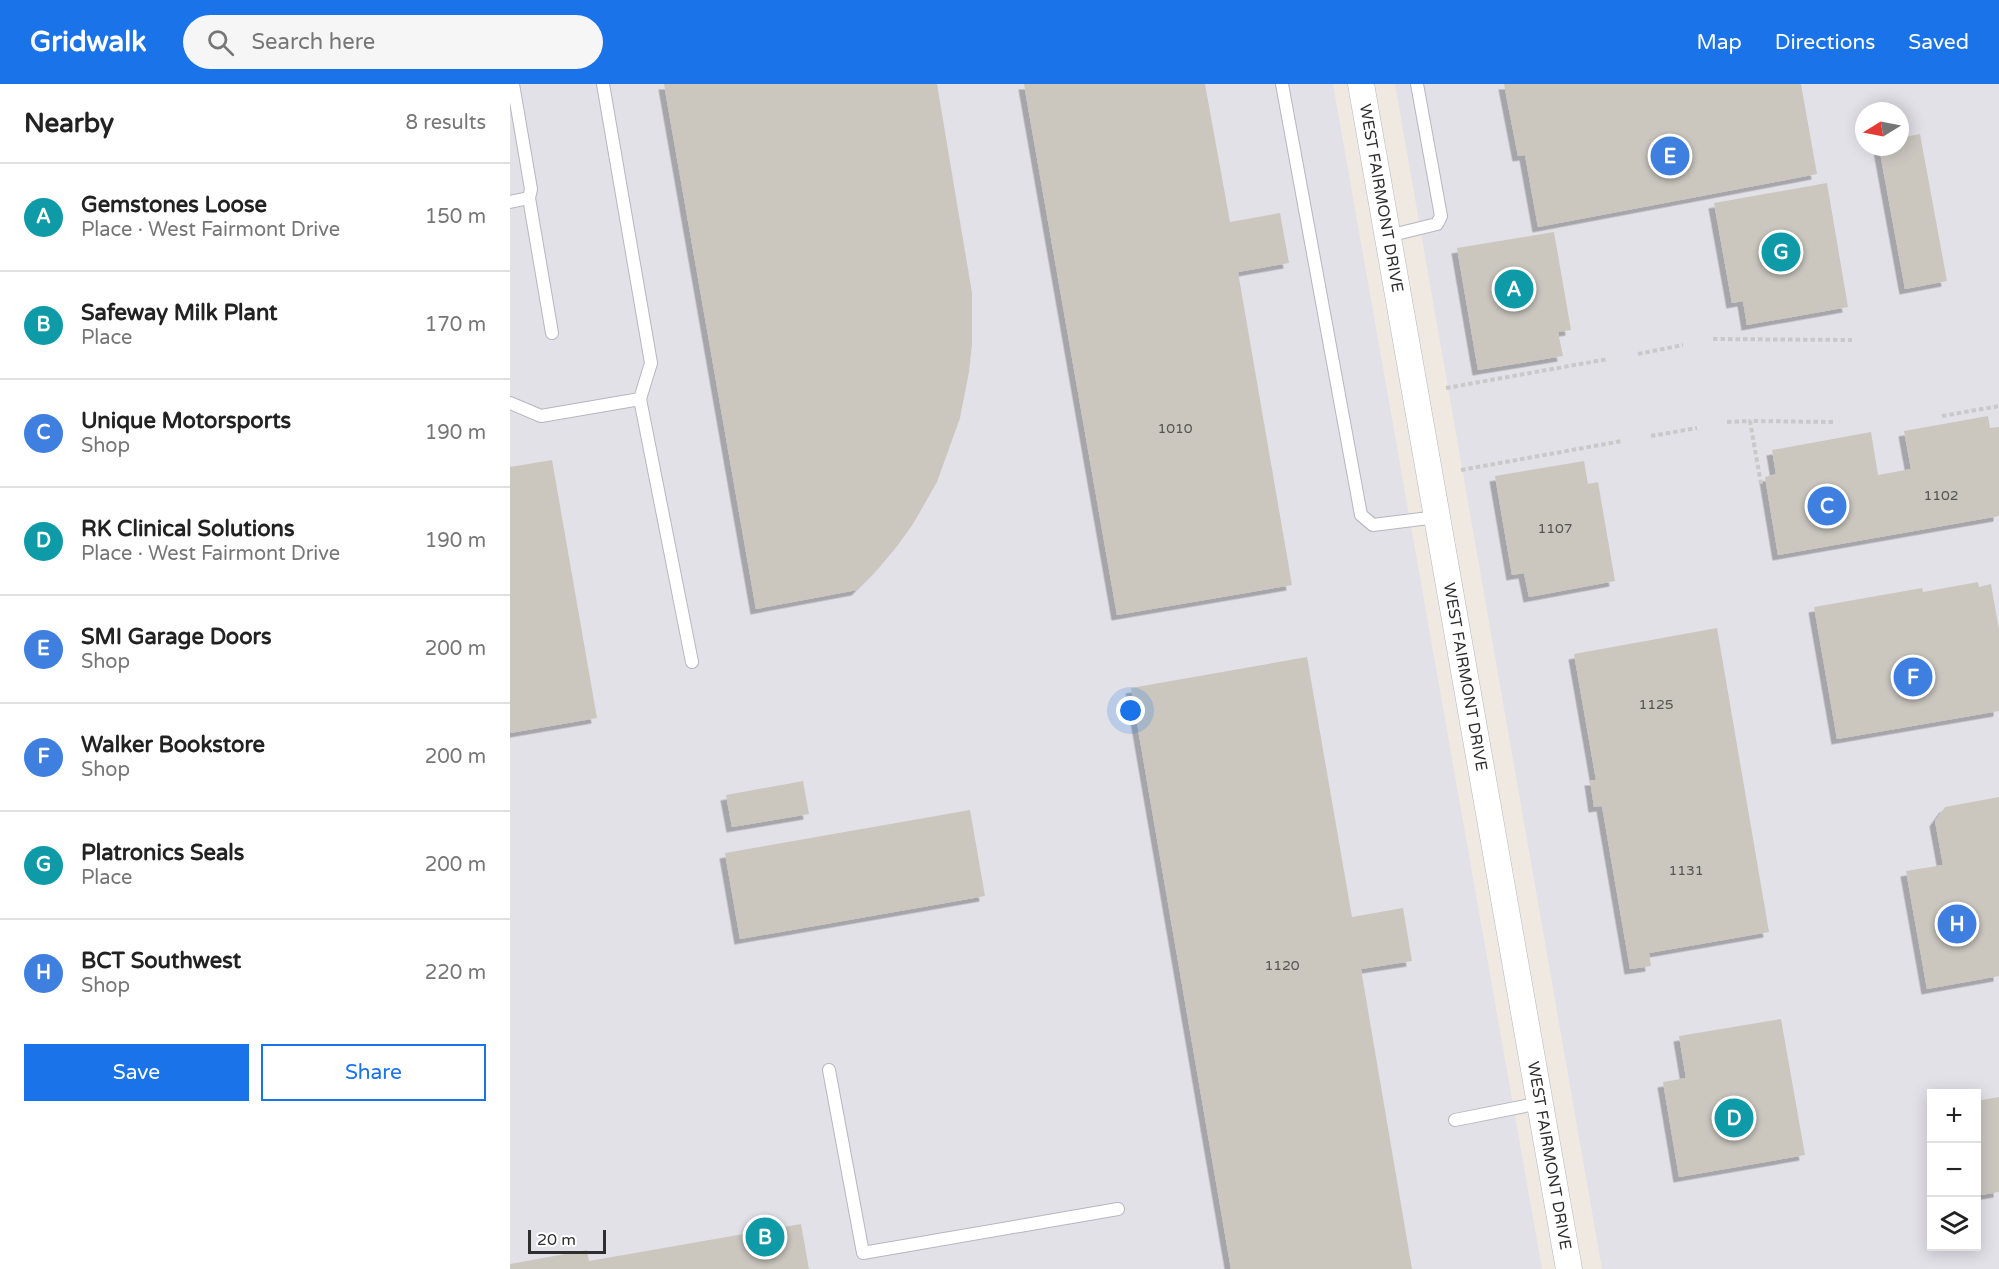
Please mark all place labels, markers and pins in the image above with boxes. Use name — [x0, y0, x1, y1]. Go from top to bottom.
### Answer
pin: E — [1650, 134, 1690, 178]
pin: G — [1762, 230, 1800, 274]
pin: A — [1494, 266, 1534, 312]
pin: C — [1808, 484, 1846, 528]
pin: F — [1894, 654, 1932, 700]
pin: H — [1938, 902, 1976, 946]
pin: D — [1714, 1096, 1754, 1140]
pin: B — [746, 1214, 784, 1260]

